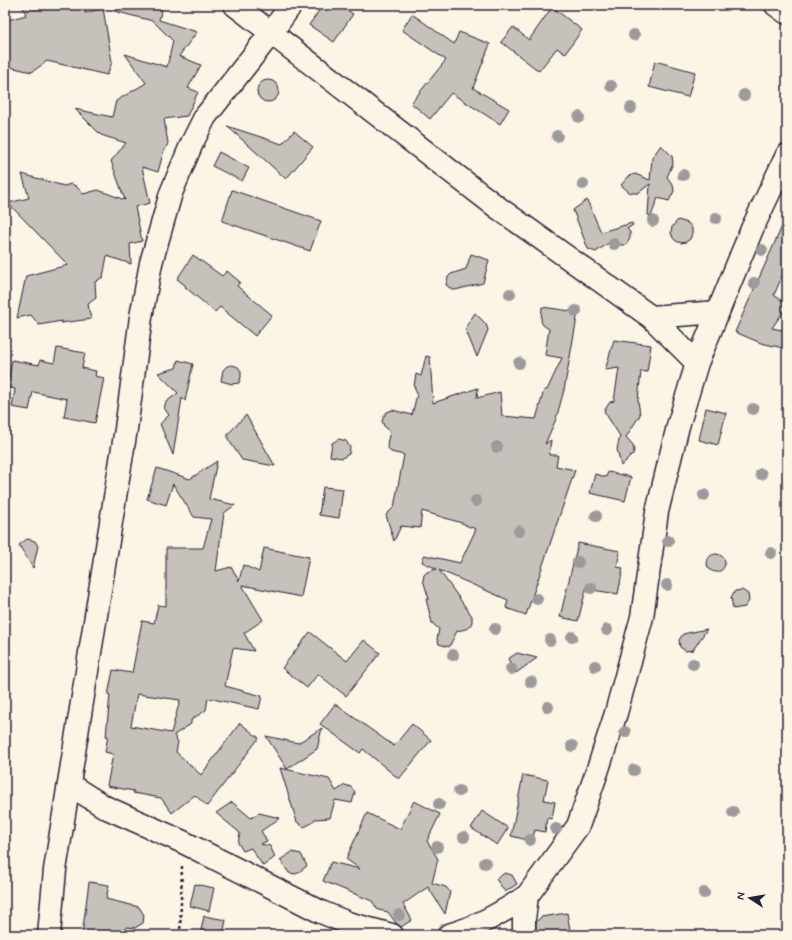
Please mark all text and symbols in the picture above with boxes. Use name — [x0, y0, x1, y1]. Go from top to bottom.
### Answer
north arrow — [730, 878, 770, 918]
text: N — [734, 891, 749, 901]

